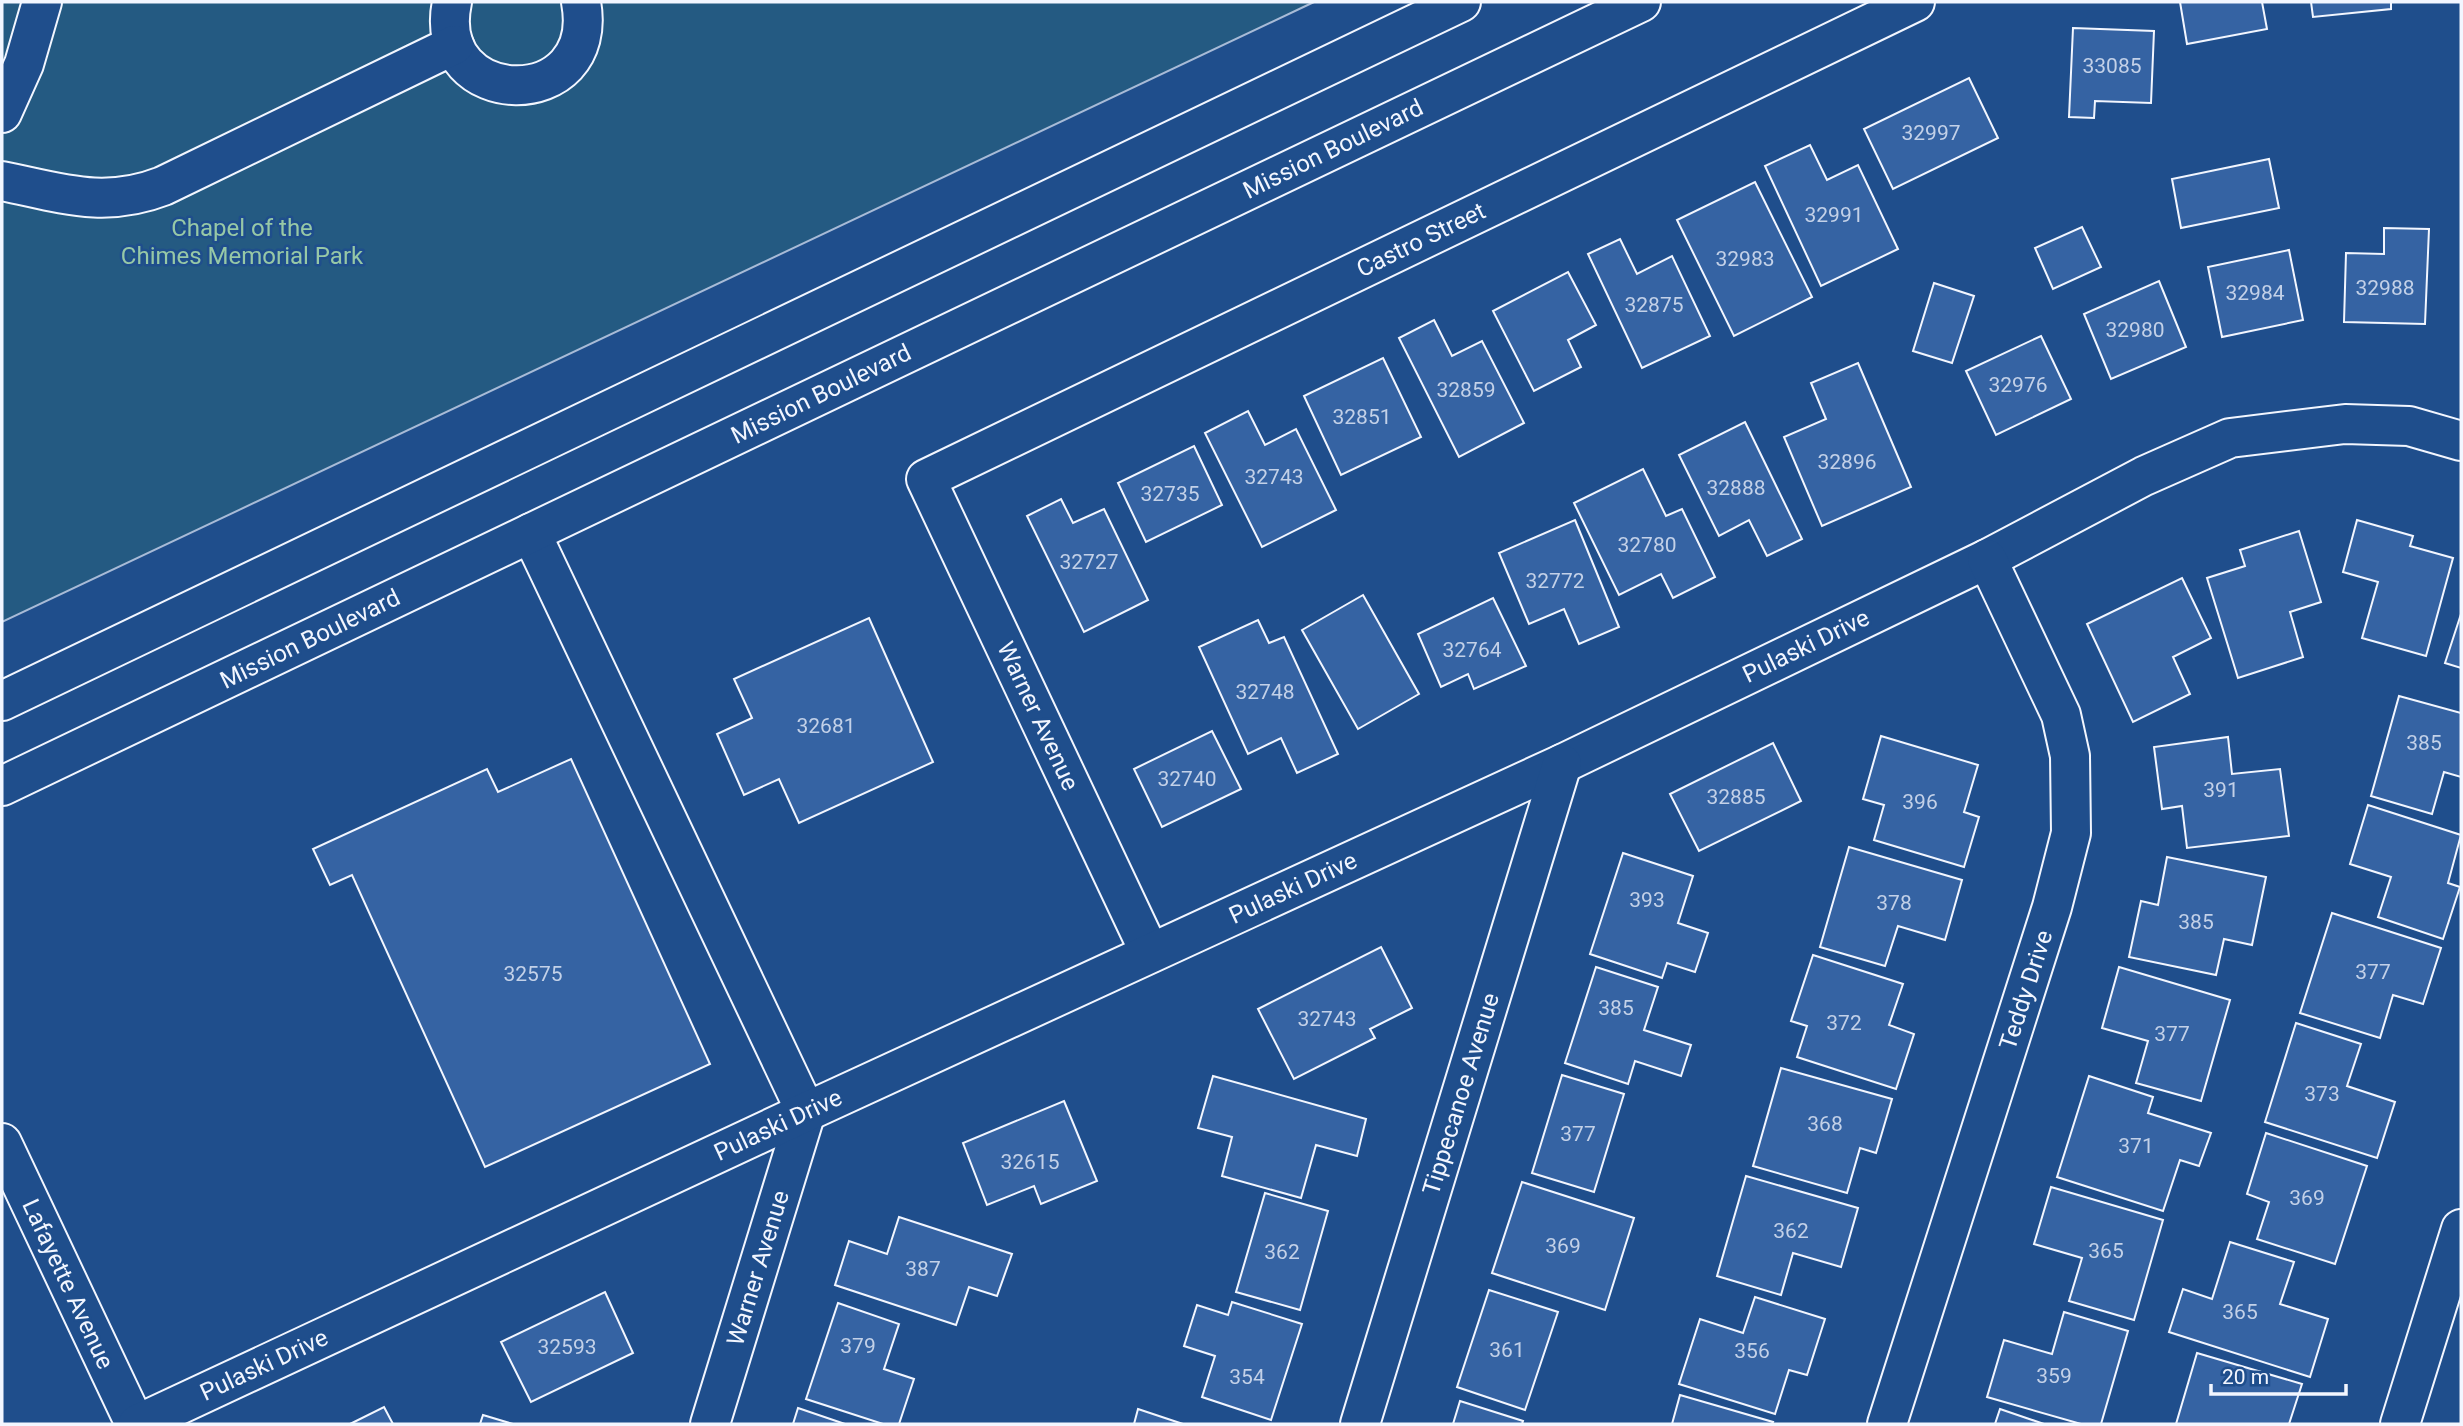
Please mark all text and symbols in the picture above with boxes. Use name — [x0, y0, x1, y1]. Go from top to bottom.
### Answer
house number: 33085 — [2082, 54, 2142, 78]
street label: Mission Boulevard — [1239, 93, 1427, 205]
house number: 32997 — [1901, 121, 1961, 145]
street label: Castro Street — [1352, 197, 1490, 283]
house number: 32991 — [1804, 203, 1864, 227]
park label: Chapel of the Chimes Memorial Park — [121, 214, 364, 270]
house number: 32983 — [1715, 247, 1775, 271]
house number: 32988 — [2355, 276, 2415, 300]
house number: 32984 — [2225, 281, 2285, 305]
house number: 32875 — [1624, 293, 1684, 317]
house number: 32980 — [2105, 318, 2165, 342]
street label: Mission Boulevard — [727, 338, 915, 450]
house number: 32976 — [1988, 373, 2048, 397]
house number: 32859 — [1436, 378, 1496, 402]
house number: 32851 — [1332, 405, 1392, 429]
house number: 32896 — [1817, 450, 1877, 474]
house number: 32743 — [1244, 465, 1304, 489]
house number: 32888 — [1706, 476, 1766, 500]
house number: 32735 — [1140, 482, 1200, 506]
house number: 32780 — [1617, 533, 1677, 557]
house number: 32727 — [1059, 550, 1119, 574]
house number: 32772 — [1525, 569, 1585, 593]
street label: Mission Boulevard — [216, 583, 404, 695]
street label: Pulaski Drive — [1738, 603, 1874, 689]
street label: Warner Avenue — [991, 637, 1085, 795]
house number: 32764 — [1442, 638, 1502, 662]
house number: 32748 — [1235, 680, 1295, 704]
house number: 32681 — [796, 714, 856, 738]
house number: 385 — [2406, 731, 2442, 755]
house number: 32740 — [1157, 767, 1217, 791]
house number: 391 — [2203, 778, 2239, 802]
house number: 32885 — [1706, 785, 1766, 809]
house number: 396 — [1902, 790, 1938, 814]
street label: Pulaski Drive — [1225, 846, 1361, 930]
house number: 393 — [1629, 888, 1665, 912]
house number: 378 — [1876, 891, 1912, 915]
house number: 385 — [2178, 910, 2214, 934]
street label: Teddy Drive — [1993, 927, 2059, 1053]
house number: 377 — [2355, 960, 2391, 984]
house number: 32575 — [503, 962, 563, 986]
street label: Tippecanoe Avenue — [1417, 990, 1505, 1198]
house number: 385 — [1598, 996, 1634, 1020]
house number: 32743 — [1297, 1007, 1357, 1031]
house number: 372 — [1826, 1011, 1862, 1035]
house number: 377 — [2154, 1022, 2190, 1046]
house number: 373 — [2304, 1082, 2340, 1106]
street label: Pulaski Drive — [710, 1083, 846, 1167]
house number: 368 — [1807, 1112, 1843, 1136]
house number: 377 — [1560, 1122, 1596, 1146]
house number: 371 — [2118, 1134, 2154, 1158]
house number: 32615 — [1000, 1150, 1060, 1174]
house number: 369 — [2289, 1186, 2325, 1210]
street label: Warner Avenue — [721, 1187, 795, 1349]
street label: Lafayette Avenue — [16, 1195, 120, 1373]
house number: 362 — [1773, 1219, 1809, 1243]
house number: 369 — [1545, 1234, 1581, 1258]
house number: 365 — [2088, 1239, 2124, 1263]
house number: 362 — [1264, 1240, 1300, 1264]
house number: 387 — [905, 1257, 941, 1281]
house number: 365 — [2222, 1300, 2258, 1324]
street label: Pulaski Drive — [196, 1323, 332, 1407]
house number: 379 — [840, 1334, 876, 1358]
house number: 32593 — [537, 1335, 597, 1359]
house number: 361 — [1489, 1338, 1525, 1362]
house number: 356 — [1734, 1339, 1770, 1363]
scale bar — [2211, 1352, 2346, 1396]
house number: 359 — [2036, 1364, 2072, 1388]
house number: 354 — [1229, 1365, 1265, 1389]
text: 20 m — [2222, 1365, 2269, 1389]

